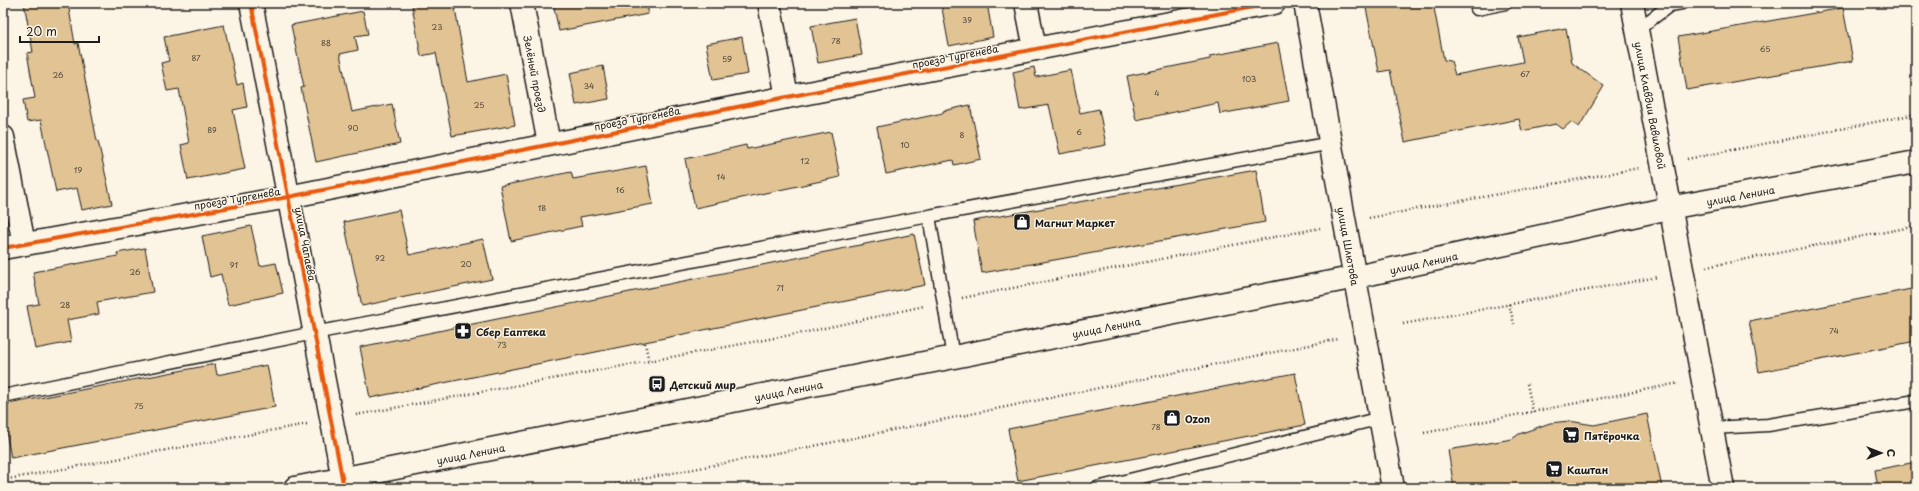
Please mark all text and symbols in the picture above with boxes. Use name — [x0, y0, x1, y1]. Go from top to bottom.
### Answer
house number: 39 — [962, 14, 972, 26]
scale bar — [20, 18, 99, 44]
house number: 23 — [432, 21, 442, 33]
text: 20 m — [26, 22, 57, 40]
street label: Зелёный проезд — [521, 34, 550, 114]
house number: 78 — [831, 35, 841, 47]
house number: 88 — [321, 37, 331, 49]
street label: проезд Тургенева — [911, 40, 1000, 73]
street label: улица Клавдии Вавиловой — [1632, 40, 1670, 170]
house number: 65 — [1760, 43, 1770, 55]
house number: 87 — [191, 52, 201, 64]
house number: 59 — [722, 53, 732, 65]
house number: 67 — [1520, 68, 1530, 80]
house number: 26 — [53, 69, 64, 81]
house number: 103 — [1242, 73, 1256, 85]
house number: 34 — [584, 80, 594, 92]
house number: 4 — [1154, 87, 1160, 99]
house number: 25 — [474, 99, 484, 111]
street label: проезд Тургенева — [593, 102, 682, 135]
house number: 90 — [348, 122, 358, 134]
house number: 89 — [207, 124, 217, 136]
house number: 6 — [1076, 126, 1082, 138]
house number: 8 — [960, 129, 965, 141]
house number: 10 — [900, 139, 910, 151]
house number: 12 — [800, 155, 810, 167]
house number: 19 — [74, 164, 82, 176]
house number: 14 — [717, 171, 725, 183]
street label: улица Ленина — [1705, 181, 1777, 208]
street label: проезд Тургенева — [193, 183, 282, 214]
house number: 16 — [615, 184, 625, 196]
house number: 18 — [538, 202, 546, 214]
street label: улица Чапаева — [291, 206, 321, 283]
street label: улица Шлютова — [1335, 206, 1364, 287]
shop icon: Магнит Маркет — [1012, 212, 1032, 232]
place label: Магнит Маркет — [1035, 215, 1116, 230]
street label: улица Ленина — [1388, 247, 1460, 277]
house number: 92 — [375, 252, 385, 264]
house number: 20 — [460, 258, 472, 270]
house number: 91 — [230, 259, 239, 271]
house number: 26 — [130, 266, 141, 278]
house number: 71 — [776, 282, 784, 294]
house number: 28 — [60, 299, 70, 311]
street label: улица Ленина — [1071, 312, 1142, 341]
pharmacy icon: Сбер Еаптека — [453, 321, 473, 341]
place label: Сбер Еаптека — [476, 324, 546, 339]
house number: 74 — [1829, 325, 1839, 337]
house number: 73 — [497, 339, 507, 351]
bus stop icon: Детский мир — [647, 374, 667, 394]
street label: улица Ленина — [753, 376, 825, 404]
place label: Детский мир — [669, 377, 736, 392]
house number: 75 — [134, 400, 144, 412]
shop icon: Ozon — [1162, 408, 1182, 428]
place label: Ozon — [1185, 411, 1210, 426]
house number: 78 — [1151, 421, 1161, 433]
supermarket icon: Пятёрочка — [1561, 425, 1581, 445]
place label: Пятёрочка — [1584, 428, 1640, 443]
north arrow — [1861, 433, 1901, 473]
street label: улица Ленина — [435, 439, 507, 467]
text: С — [1883, 449, 1900, 457]
supermarket icon: Каштан — [1544, 459, 1564, 479]
place label: Каштан — [1567, 462, 1609, 477]

